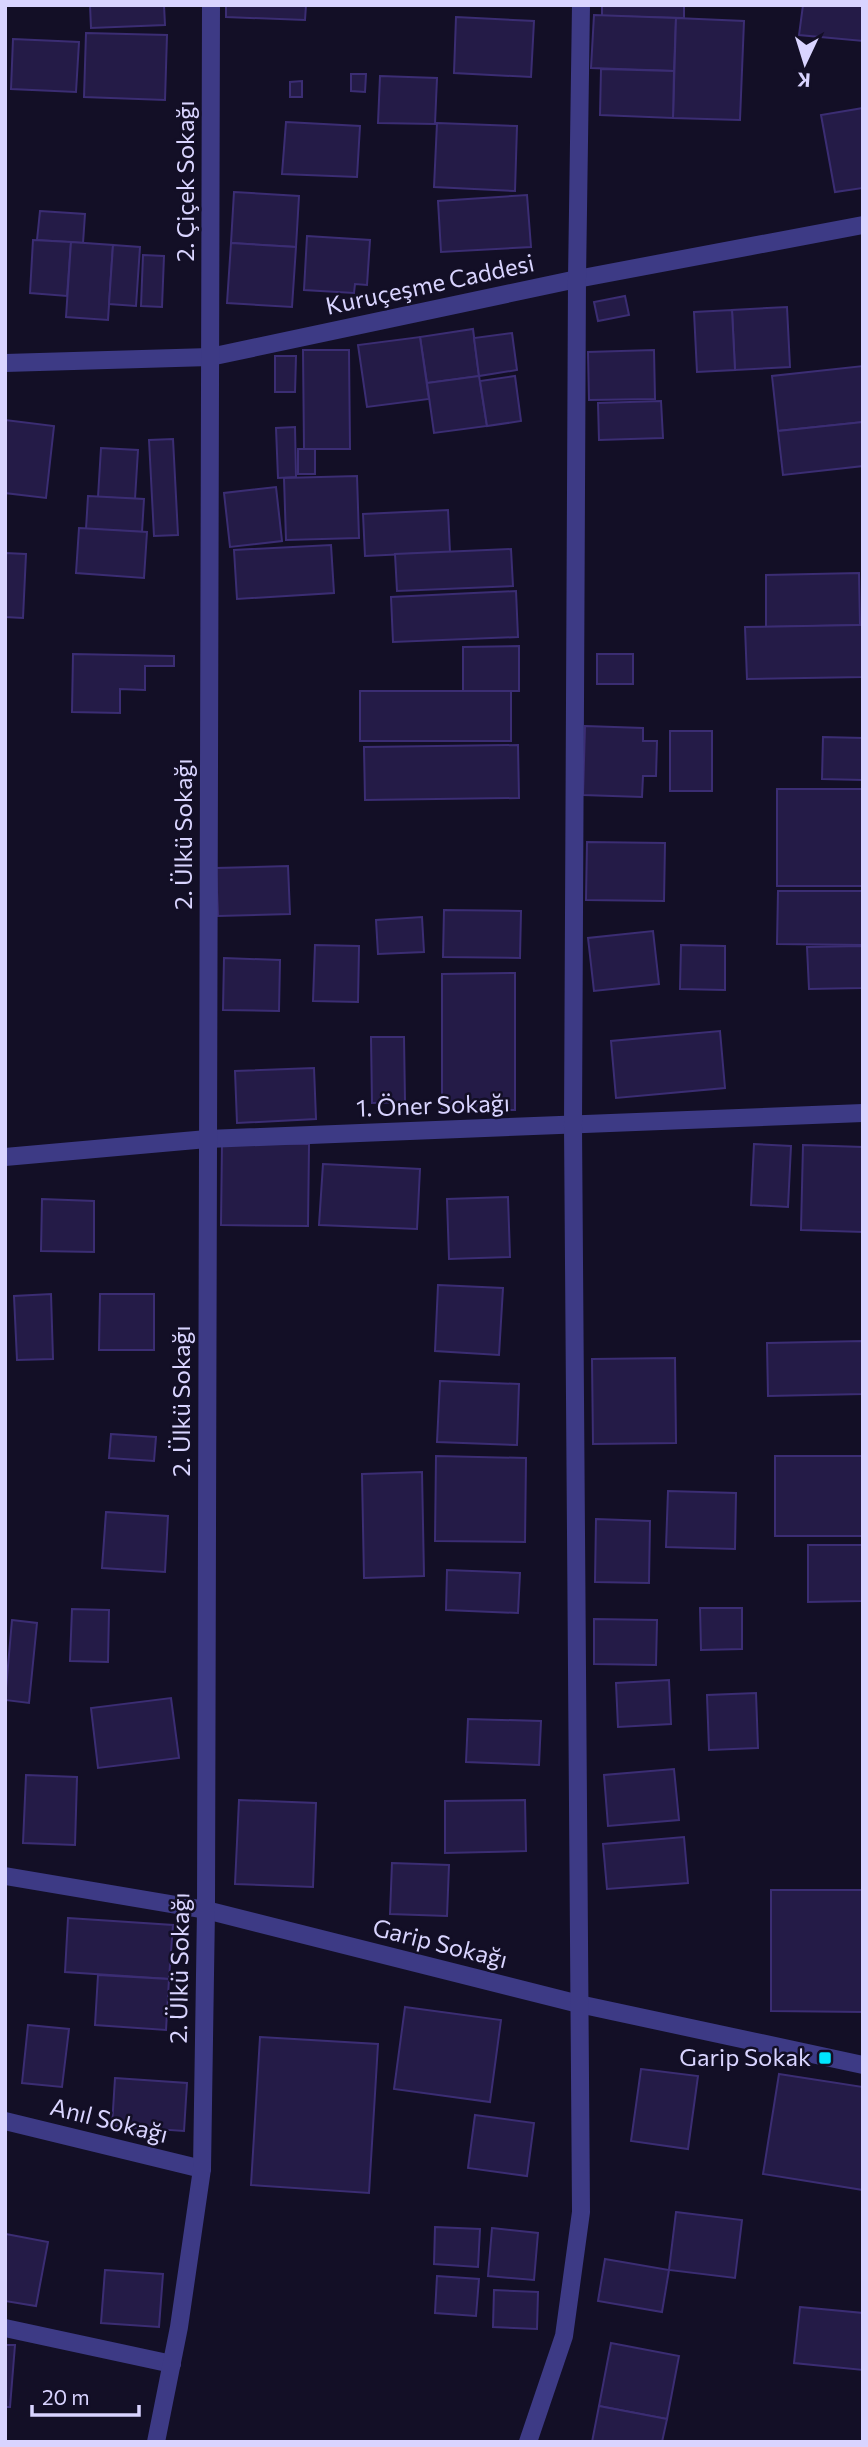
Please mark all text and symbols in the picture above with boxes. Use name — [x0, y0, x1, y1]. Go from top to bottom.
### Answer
north arrow — [770, 28, 840, 98]
text: K — [796, 69, 811, 92]
street label: 2. Çiçek Sokağı — [170, 100, 199, 262]
street label: Kuruçeşme Caddesi — [323, 247, 537, 320]
street label: 2. Ülkü Sokağı — [168, 758, 197, 910]
street label: 1. Öner Sokağı — [356, 1087, 510, 1122]
street label: 2. Ülkü Sokağı — [166, 1325, 195, 1477]
street label: 2. Ülkü Sokağı — [163, 1892, 194, 2044]
street label: Garip Sokağı — [370, 1912, 511, 1973]
place label: Garip Sokak — [679, 2042, 811, 2071]
marker: Garip Sokak — [817, 2050, 833, 2066]
street label: Anıl Sokağı — [47, 2091, 171, 2148]
scale bar — [32, 2374, 138, 2418]
text: 20 m — [42, 2384, 90, 2409]

